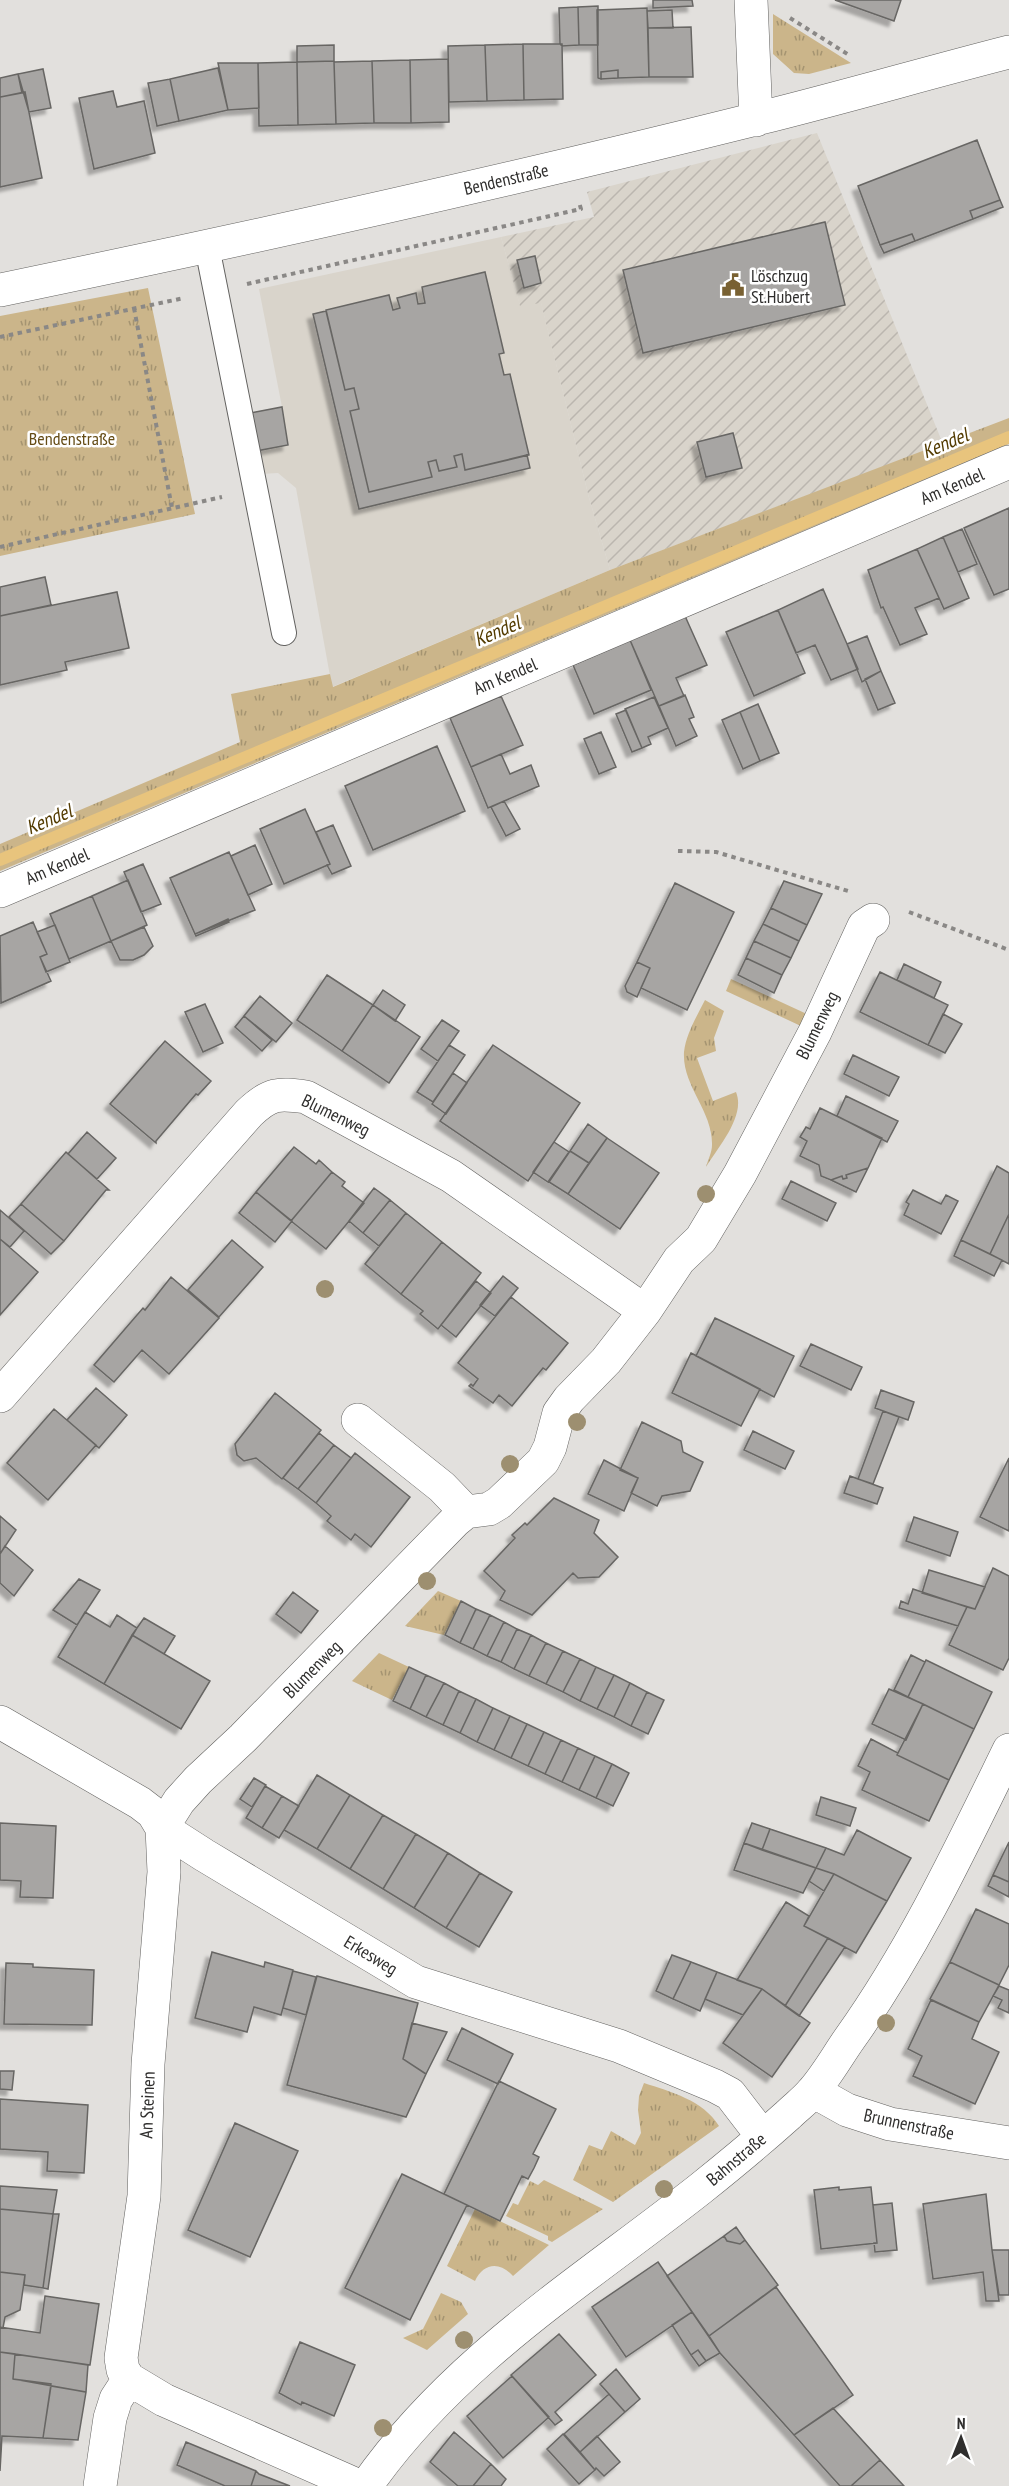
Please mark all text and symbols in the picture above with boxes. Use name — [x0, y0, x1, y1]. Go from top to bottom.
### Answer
street label: Bendenstraße — [461, 158, 551, 200]
place label: Löschzug St.Hubert — [751, 264, 810, 308]
public building icon: Löschzug St.Hubert — [720, 272, 746, 298]
water label: Kendel — [918, 421, 974, 464]
park label: Bendenstraße — [29, 427, 115, 450]
street label: Am Kendel — [917, 462, 988, 510]
water label: Kendel — [470, 609, 526, 652]
street label: Am Kendel — [470, 652, 541, 700]
water label: Kendel — [22, 797, 78, 840]
street label: Am Kendel — [22, 842, 93, 890]
street label: Blumenweg — [791, 987, 843, 1063]
street label: Blumenweg — [298, 1089, 374, 1141]
street label: Blumenweg — [278, 1635, 346, 1703]
street label: Erkesweg — [340, 1930, 402, 1980]
street label: An Steinen — [134, 2071, 160, 2139]
street label: Brunnenstraße — [862, 2103, 956, 2145]
street label: Bahnstraße — [701, 2127, 771, 2191]
north arrow — [931, 2408, 991, 2468]
text: N — [957, 2413, 966, 2433]

